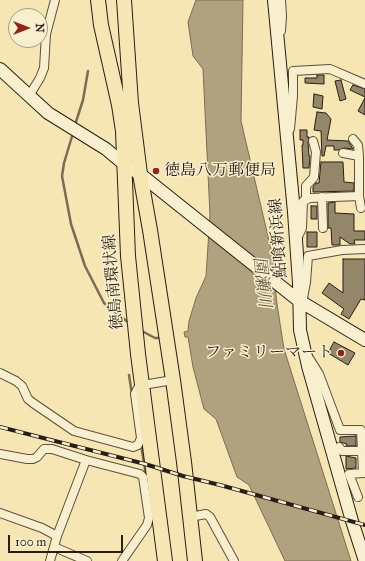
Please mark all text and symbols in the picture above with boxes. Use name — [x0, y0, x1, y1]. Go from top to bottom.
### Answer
north arrow — [8, 8, 48, 48]
text: N — [33, 23, 46, 33]
place label: 徳島八万郵便局 — [164, 161, 276, 181]
marker: 徳島八万郵便局 — [151, 166, 161, 176]
street label: 鮎喰新浜線 — [267, 197, 291, 279]
street label: 徳島南環状線 — [100, 233, 128, 331]
water label: 園瀬川 — [248, 255, 274, 309]
place label: ファミリーマート — [205, 343, 333, 363]
marker: ファミリーマート — [336, 348, 346, 358]
scale bar — [10, 527, 125, 553]
text: 100 m — [15, 535, 46, 549]

